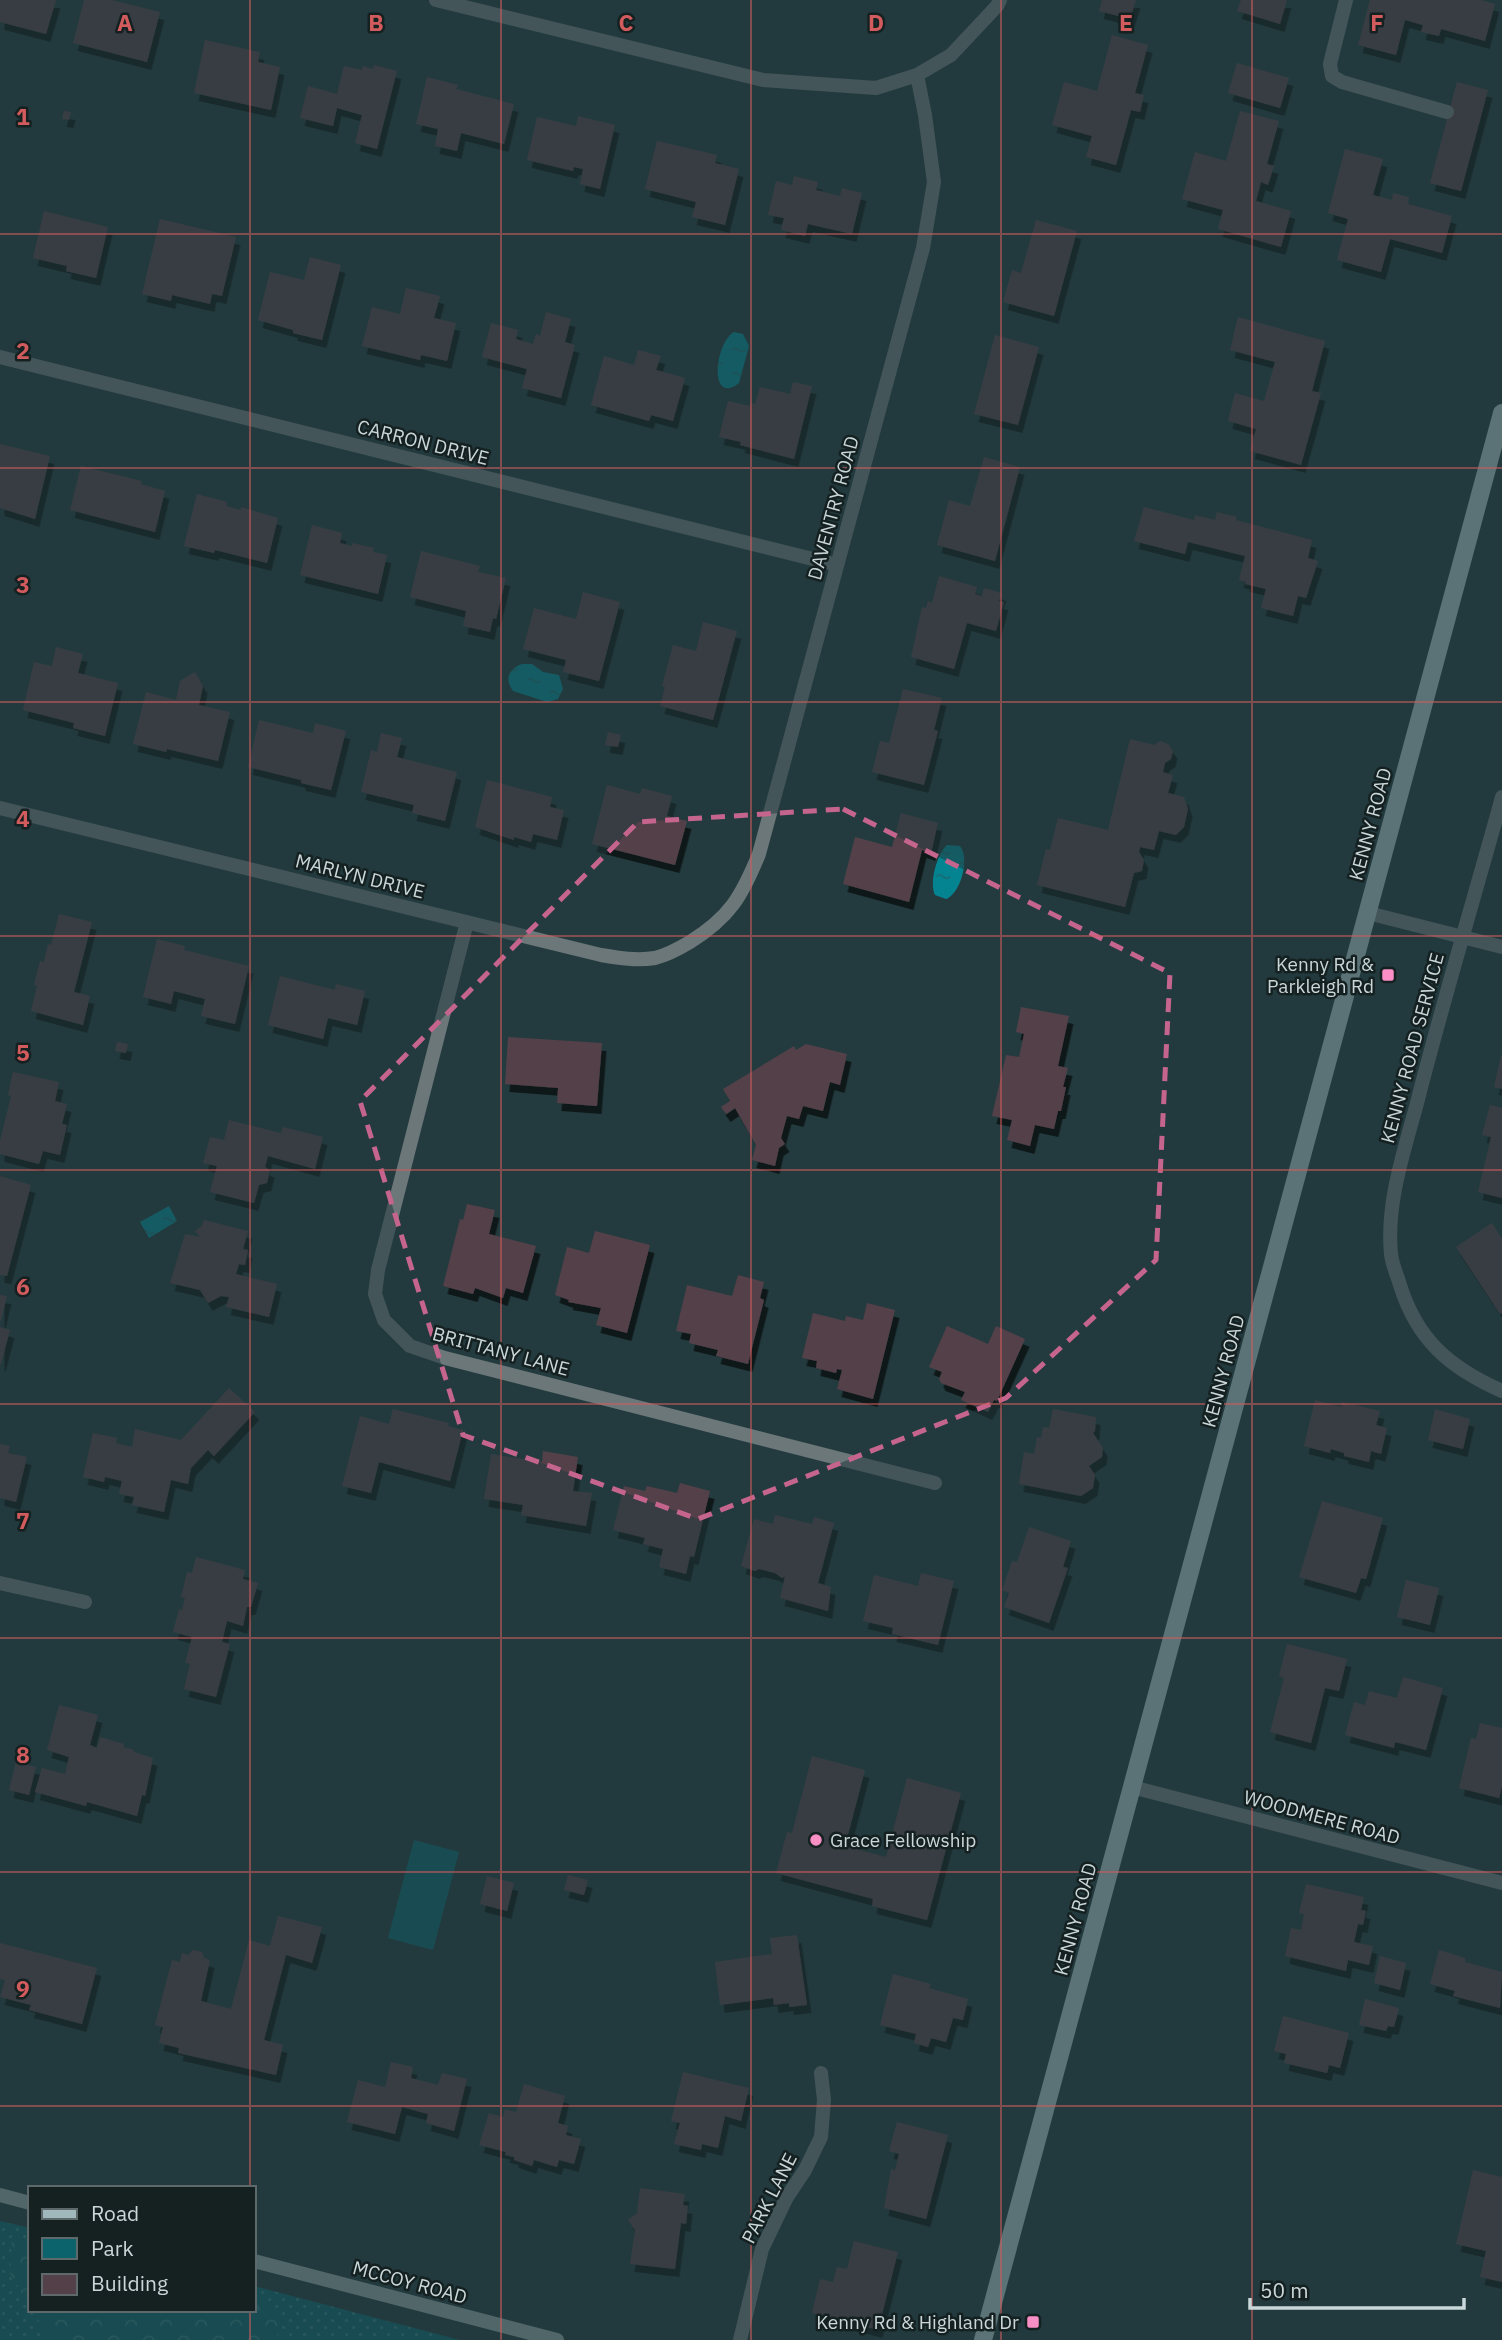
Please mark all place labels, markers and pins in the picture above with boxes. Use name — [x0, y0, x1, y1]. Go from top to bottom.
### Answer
place label: Kenny Rd & Parkleigh Rd — [1267, 952, 1374, 998]
marker: Kenny Rd & Parkleigh Rd — [1380, 967, 1396, 983]
place label: Grace Fellowship — [830, 1828, 976, 1852]
marker: Grace Fellowship — [808, 1832, 824, 1848]
place label: Kenny Rd & Highland Dr — [816, 2310, 1019, 2334]
marker: Kenny Rd & Highland Dr — [1025, 2314, 1041, 2330]

